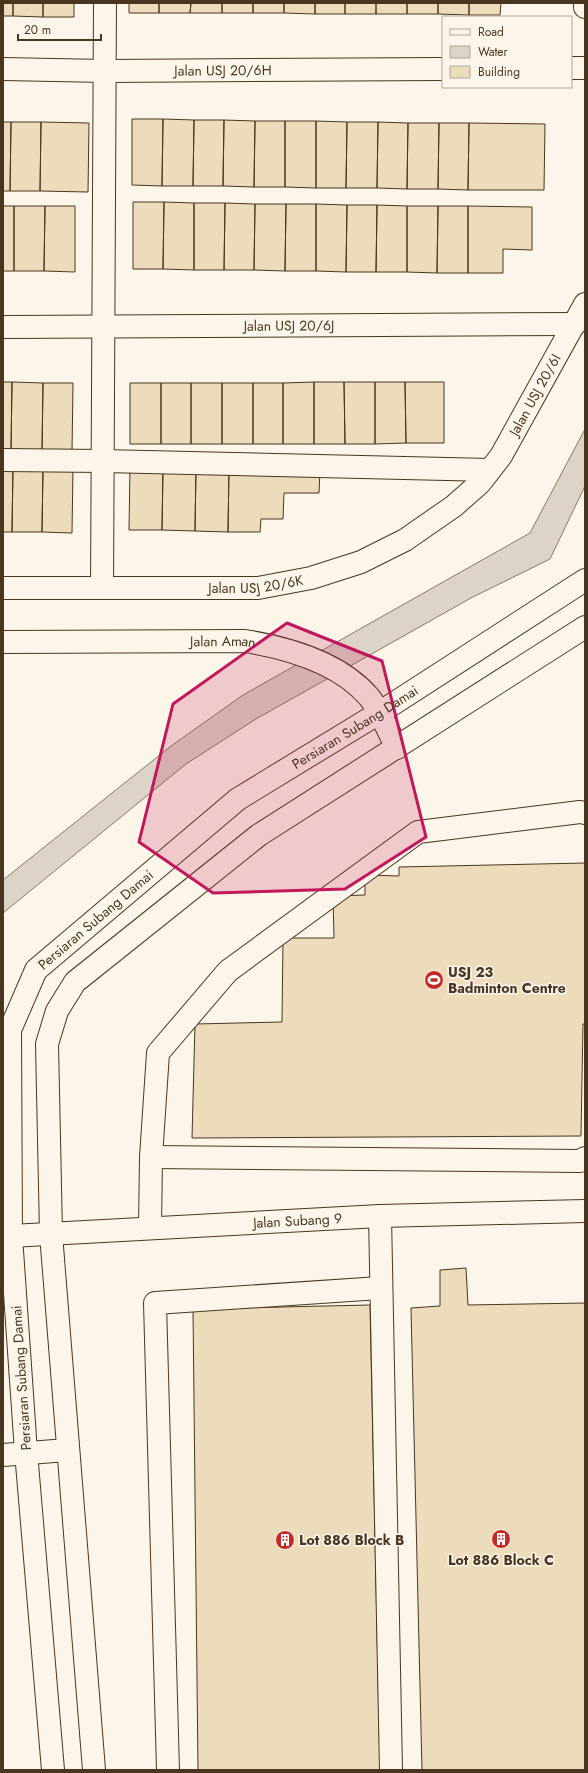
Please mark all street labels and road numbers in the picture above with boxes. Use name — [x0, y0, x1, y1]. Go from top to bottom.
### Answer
street label: Jalan USJ 20/6H — [172, 60, 272, 81]
street label: Jalan USJ 20/6J — [242, 315, 334, 336]
street label: Jalan USJ 20/6I — [503, 350, 565, 441]
street label: Jalan USJ 20/6K — [206, 570, 305, 598]
street label: Jalan Aman — [188, 631, 257, 653]
street label: Persiaran Subang Damai — [288, 680, 422, 774]
street label: Persiaran Subang Damai — [34, 865, 157, 974]
street label: Jalan Subang 9 — [251, 1208, 343, 1233]
street label: Persiaran Subang Damai — [6, 1305, 36, 1451]

